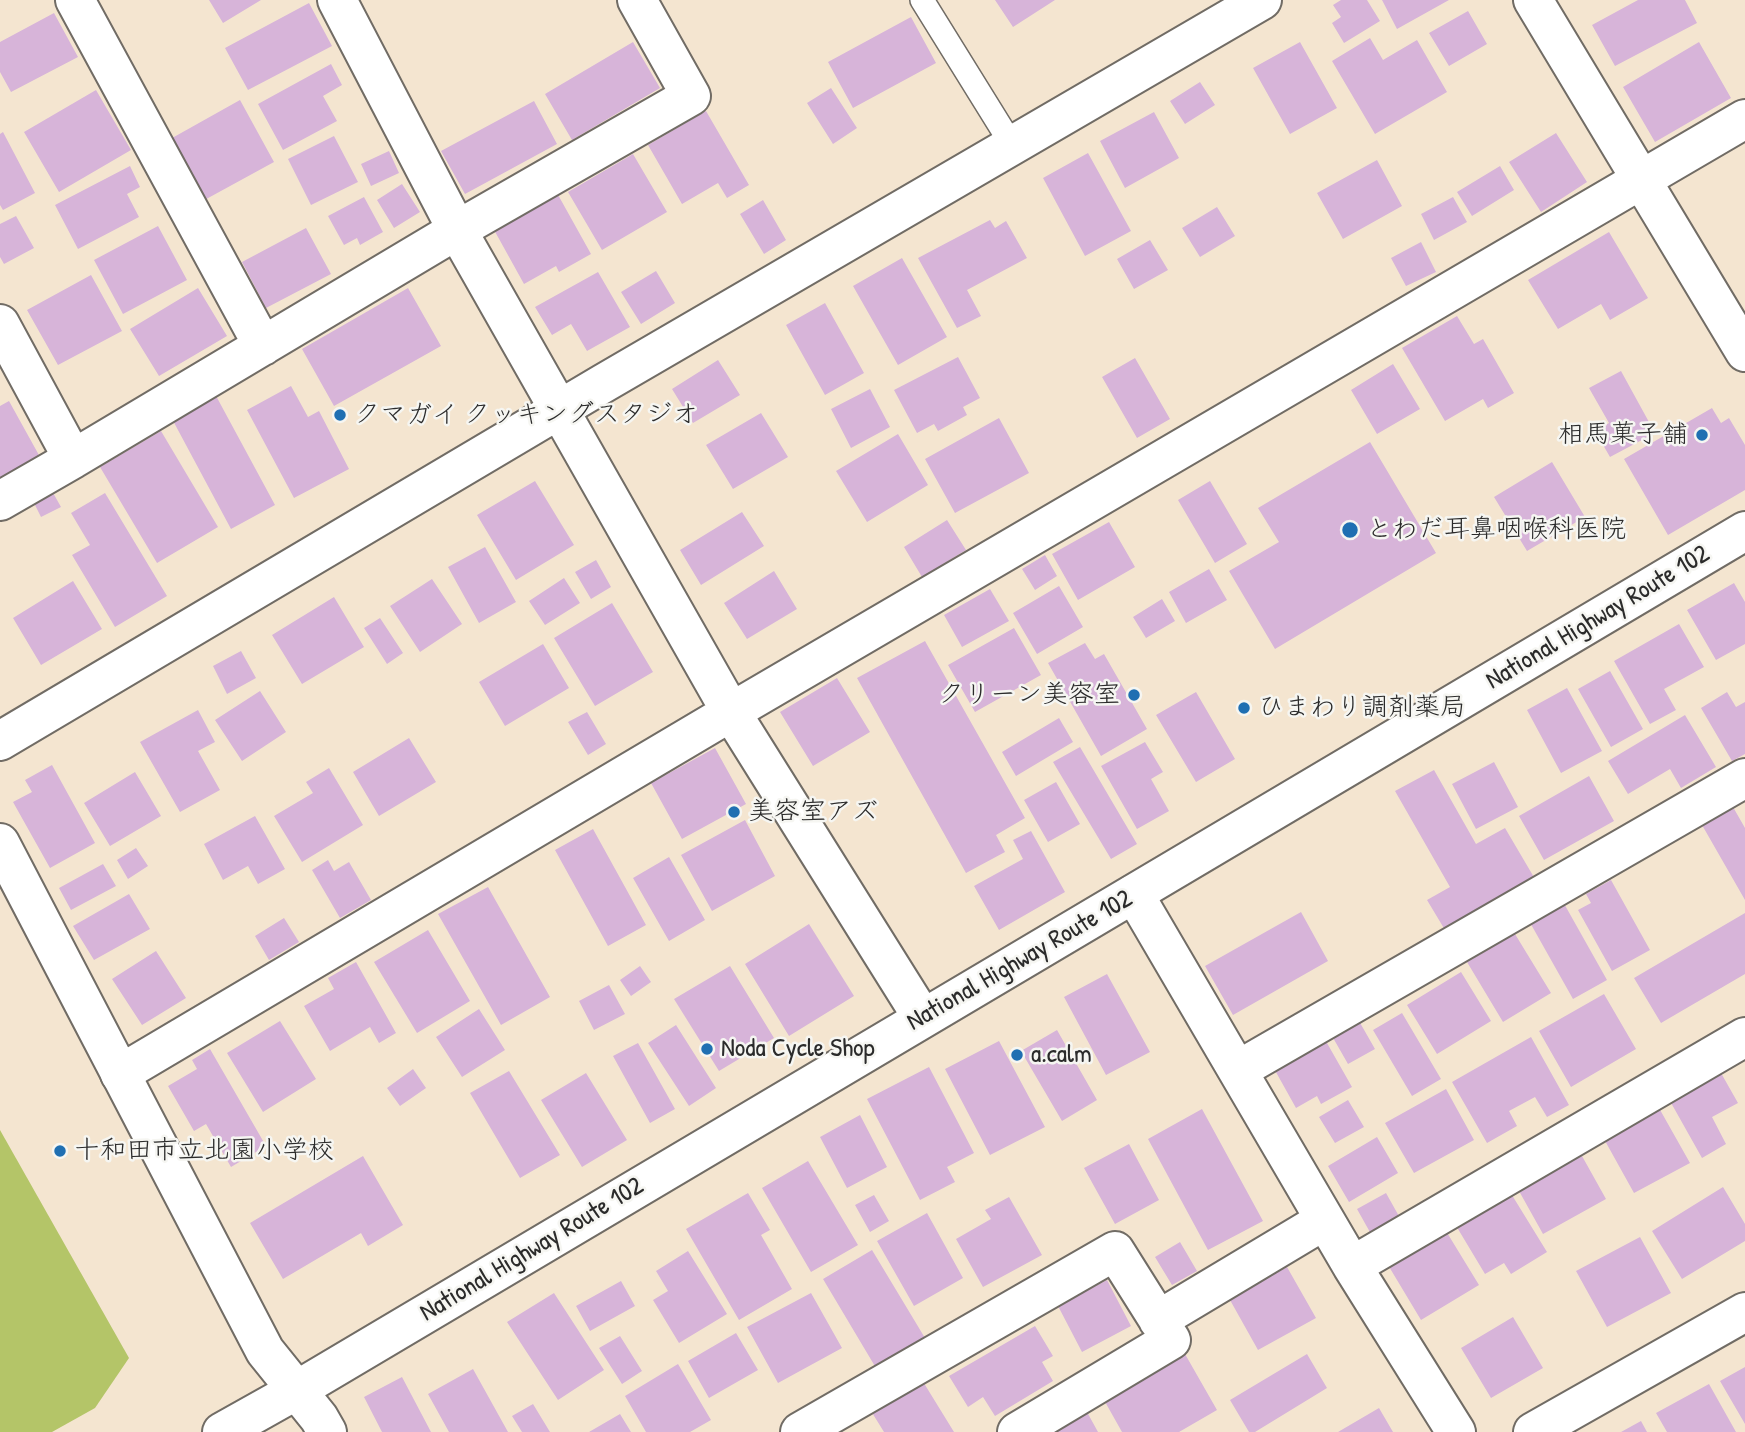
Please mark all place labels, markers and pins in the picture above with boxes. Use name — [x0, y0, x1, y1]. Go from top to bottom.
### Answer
place label: クマガイ クッキングスタジオ — [354, 399, 698, 431]
marker: クマガイ クッキングスタジオ — [332, 407, 348, 423]
place label: 相馬菓子舗 — [1558, 419, 1688, 451]
marker: 相馬菓子舗 — [1694, 427, 1710, 443]
place label: とわだ耳鼻咽喉科医院 — [1366, 514, 1626, 546]
marker: とわだ耳鼻咽喉科医院 — [1340, 520, 1360, 540]
place label: クリーン美容室 — [938, 679, 1120, 711]
marker: クリーン美容室 — [1126, 687, 1142, 703]
place label: ひまわり調剤薬局 — [1258, 692, 1466, 724]
marker: ひまわり調剤薬局 — [1236, 700, 1252, 716]
place label: 美容室アズ — [748, 796, 878, 828]
marker: 美容室アズ — [726, 804, 742, 820]
place label: Noda Cycle Shop — [721, 1033, 875, 1065]
place label: a.calm — [1031, 1039, 1092, 1071]
marker: Noda Cycle Shop — [699, 1041, 715, 1057]
marker: a.calm — [1009, 1047, 1025, 1063]
place label: 十和田市立北園小学校 — [74, 1135, 334, 1167]
marker: 十和田市立北園小学校 — [52, 1143, 68, 1159]

